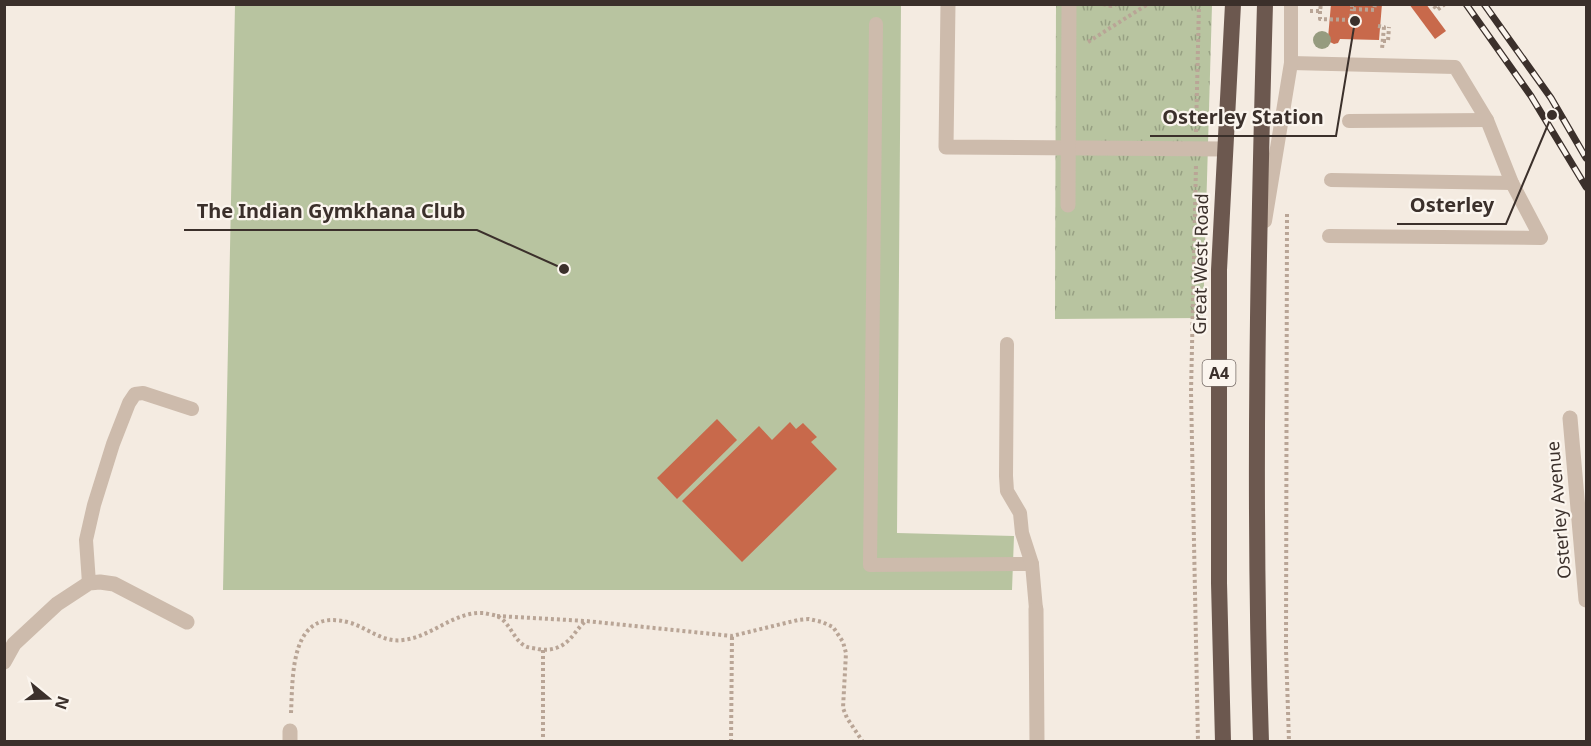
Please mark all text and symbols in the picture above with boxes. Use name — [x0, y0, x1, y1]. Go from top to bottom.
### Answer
callout: Osterley Station — [1150, 98, 1336, 136]
text: Osterley Station — [1162, 103, 1324, 130]
callout: Osterley — [1397, 186, 1506, 224]
text: Osterley — [1410, 191, 1495, 218]
callout: The Indian Gymkhana Club — [184, 192, 477, 230]
street label: Great West Road — [1187, 193, 1213, 335]
text: The Indian Gymkhana Club — [197, 197, 465, 224]
road number: A4 — [1202, 360, 1236, 386]
street label: Osterley Avenue — [1540, 440, 1576, 580]
north arrow — [18, 668, 78, 728]
text: N — [50, 693, 75, 713]

